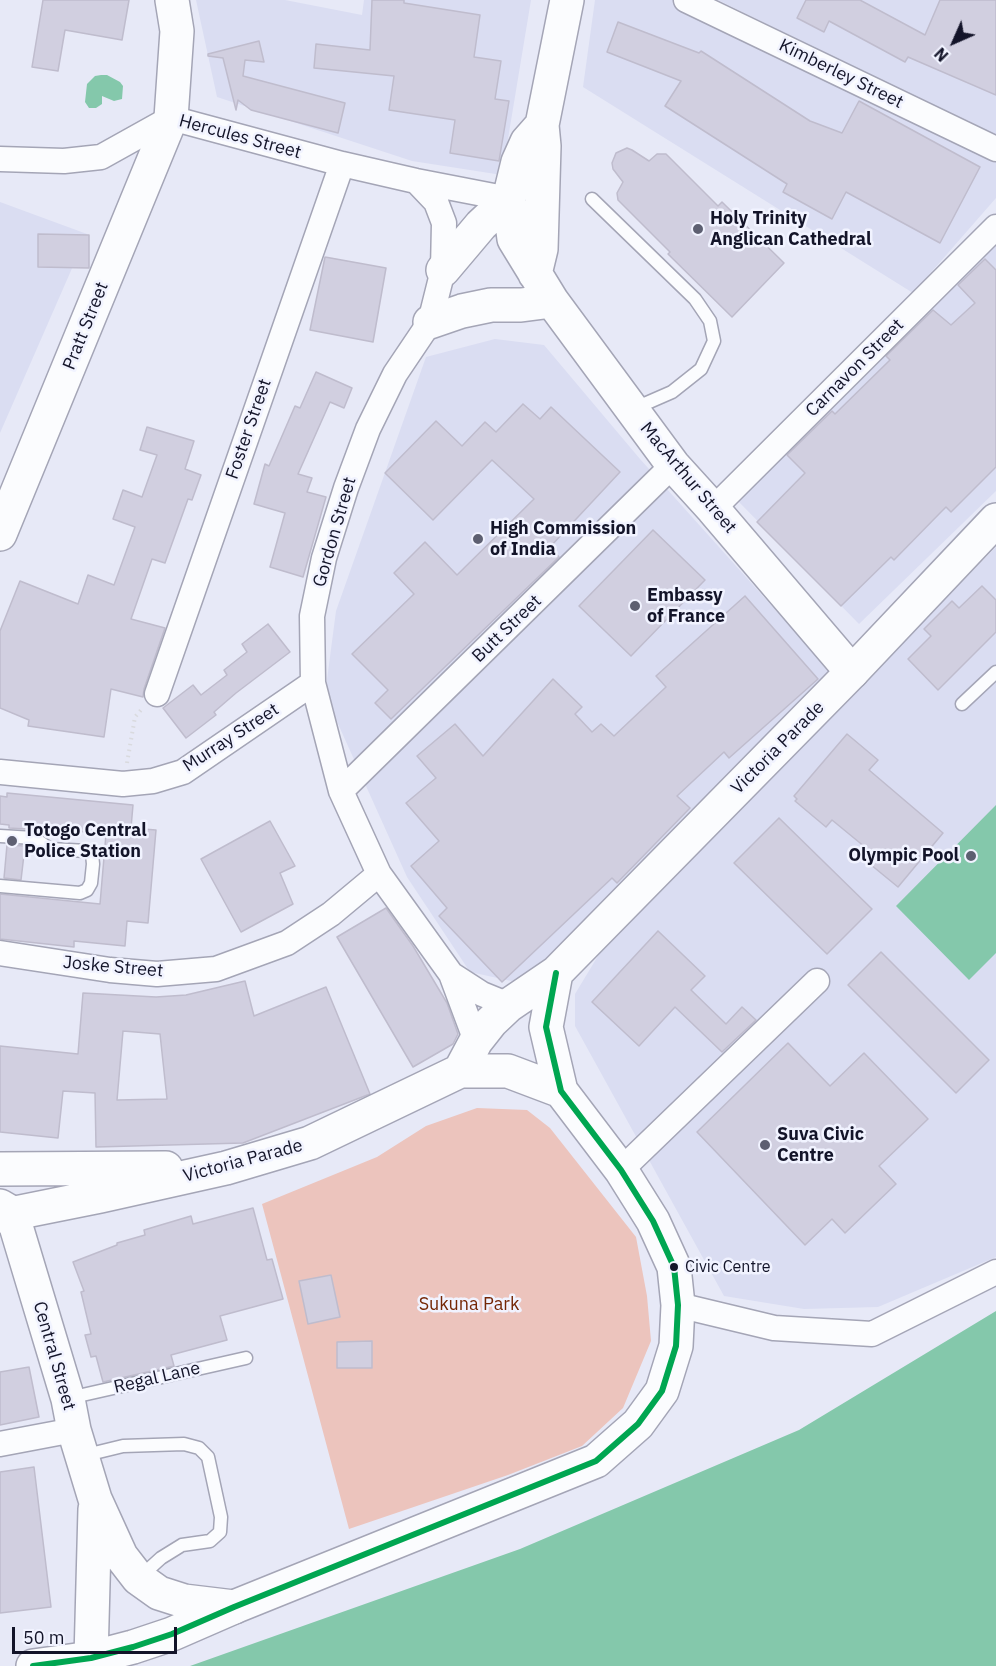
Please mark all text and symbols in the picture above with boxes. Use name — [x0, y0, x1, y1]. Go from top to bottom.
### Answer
north arrow — [924, 12, 984, 72]
street label: Kimberley Street — [775, 35, 907, 113]
text: N — [930, 44, 952, 66]
street label: Hercules Street — [177, 110, 303, 164]
place label: Holy Trinity Anglican Cathedral — [710, 208, 871, 250]
marker: Holy Trinity Anglican Cathedral — [691, 222, 705, 236]
street label: Pratt Street — [59, 279, 113, 373]
street label: Carnavon Street — [801, 314, 909, 422]
street label: Foster Street — [222, 376, 276, 482]
street label: MacArthur Street — [635, 418, 741, 538]
street label: Gordon Street — [309, 474, 361, 590]
place label: High Commission of India — [490, 518, 636, 560]
marker: High Commission of India — [471, 532, 485, 546]
place label: Embassy of France — [647, 585, 725, 628]
street label: Butt Street — [468, 591, 546, 667]
marker: Embassy of France — [628, 599, 642, 613]
street label: Victoria Parade — [727, 697, 829, 799]
street label: Murray Street — [179, 699, 283, 777]
place label: Totogo Central Police Station — [24, 820, 147, 862]
marker: Totogo Central Police Station — [5, 834, 19, 848]
place label: Olympic Pool — [848, 845, 959, 867]
marker: Olympic Pool — [964, 849, 978, 863]
street label: Joske Street — [62, 952, 164, 982]
place label: Suva Civic Centre — [777, 1124, 864, 1166]
street label: Victoria Parade — [181, 1135, 305, 1187]
marker: Suva Civic Centre — [758, 1138, 772, 1152]
place label: Civic Centre — [685, 1257, 771, 1277]
marker: Civic Centre — [668, 1261, 680, 1273]
park label: Sukuna Park — [419, 1294, 519, 1316]
street label: Central Street — [28, 1299, 80, 1413]
street label: Regal Lane — [112, 1358, 202, 1398]
scale bar — [15, 1615, 180, 1653]
text: 50 m — [23, 1626, 65, 1649]

